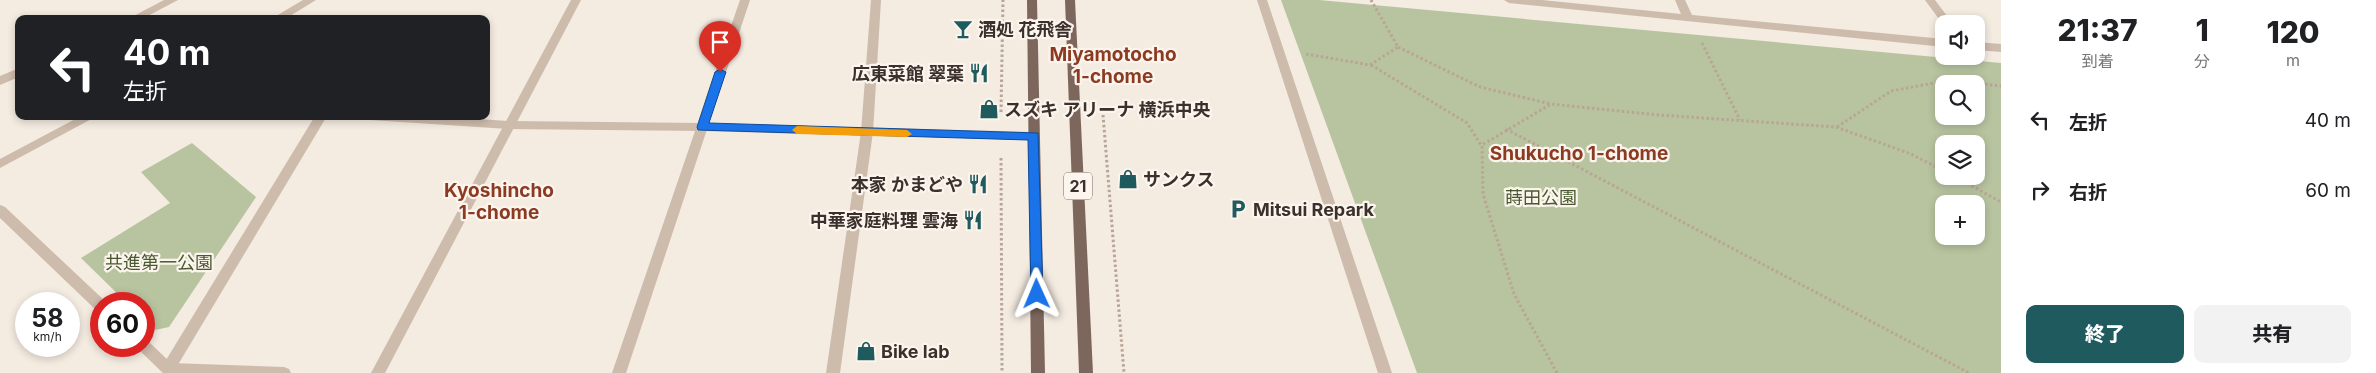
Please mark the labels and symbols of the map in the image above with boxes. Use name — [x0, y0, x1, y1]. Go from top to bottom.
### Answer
bar icon: 酒処 花飛舎 — [952, 18, 974, 40]
place label: 酒処 花飛舎 — [978, 19, 1072, 40]
pin — [699, 21, 741, 72]
district label: Miyamotocho 1-chome — [1049, 43, 1177, 88]
restaurant icon: 広東菜館 翠葉 — [968, 62, 990, 84]
place label: 広東菜館 翠葉 — [852, 63, 964, 84]
shop icon: スズキ アリーナ 横浜中央 — [978, 98, 1000, 120]
place label: スズキ アリーナ 横浜中央 — [1004, 99, 1211, 120]
district label: Shukucho 1-chome — [1490, 142, 1668, 165]
shop icon: サンクス — [1117, 168, 1139, 190]
place label: サンクス — [1143, 169, 1214, 190]
road number: 21 — [1064, 172, 1092, 200]
restaurant icon: 本家 かまどや — [967, 173, 989, 195]
place label: 本家 かまどや — [851, 174, 963, 195]
district label: Kyoshincho 1-chome — [444, 179, 554, 224]
park label: 蒔田公園 — [1505, 187, 1577, 208]
parking icon: Mitsui Repark — [1227, 198, 1249, 220]
place label: Mitsui Repark — [1253, 199, 1374, 220]
restaurant icon: 中華家庭料理 雲海 — [962, 209, 984, 231]
place label: 中華家庭料理 雲海 — [810, 210, 958, 231]
park label: 共進第一公園 — [105, 252, 213, 273]
position arrow — [1010, 267, 1062, 319]
speed limit sign: 60 — [90, 292, 155, 357]
shop icon: Bike lab — [855, 340, 877, 362]
place label: Bike lab — [881, 341, 949, 362]

